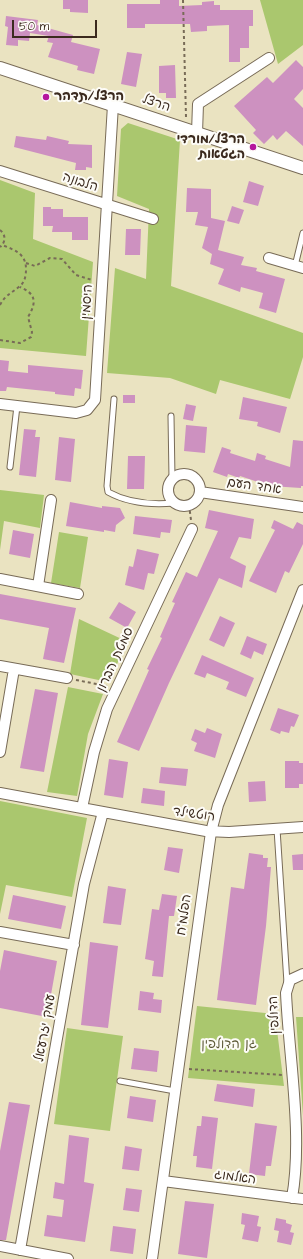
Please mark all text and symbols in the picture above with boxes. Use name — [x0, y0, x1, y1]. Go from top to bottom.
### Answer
scale bar — [14, 12, 99, 38]
text: 50 m — [19, 18, 49, 35]
place label: הרצל/תדהר — [54, 89, 124, 105]
marker: הרצל/תדהר — [41, 92, 51, 102]
street label: הרצל — [140, 92, 172, 116]
place label: הרצל/מורדי הגטאות — [177, 132, 245, 163]
marker: הרצל/מורדי הגטאות — [248, 142, 258, 152]
street label: הלבונה — [60, 170, 100, 196]
street label: היסמין — [79, 284, 97, 320]
street label: אחד העם — [226, 475, 282, 499]
street label: סמטת הברון — [94, 625, 138, 695]
street label: רוטשילד — [172, 804, 216, 826]
street label: הפלמ"ח — [174, 893, 196, 937]
street label: עמק יזרעאל — [32, 993, 60, 1063]
street label: הדולפין — [266, 995, 284, 1035]
park label: גן הדולפין — [201, 1037, 257, 1053]
street label: האלמוג — [213, 1167, 257, 1189]

